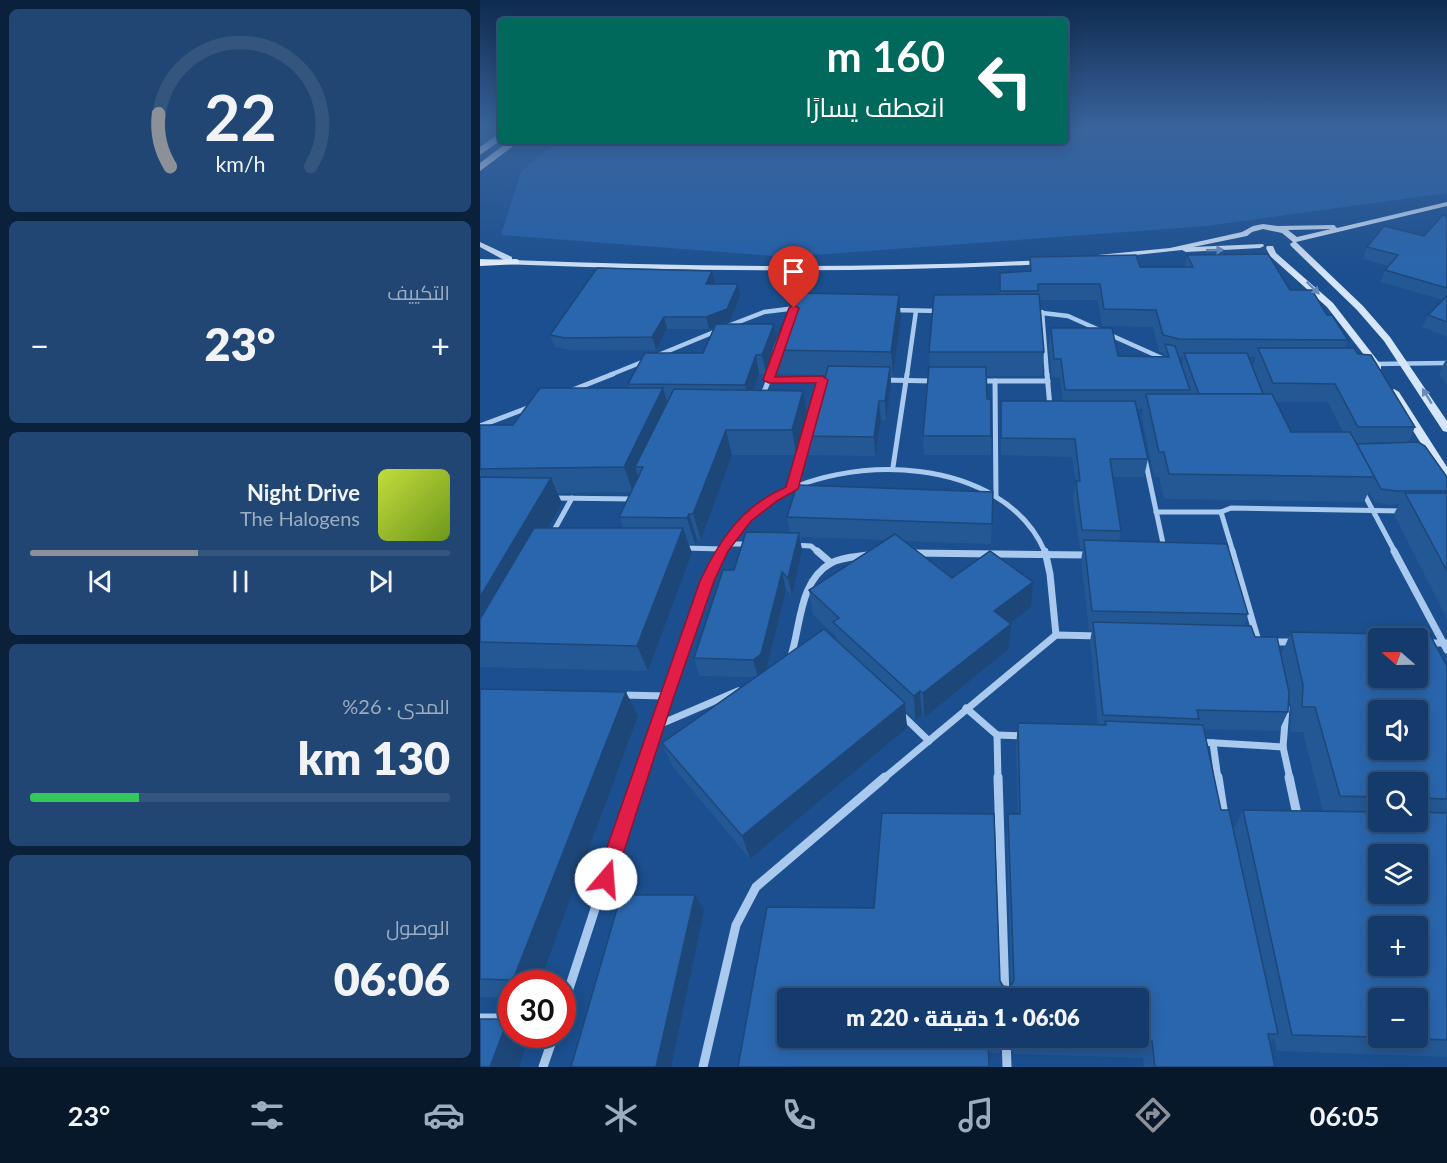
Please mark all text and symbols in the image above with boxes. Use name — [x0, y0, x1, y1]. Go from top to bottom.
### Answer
text: 160 m — [827, 31, 945, 81]
icon: left — [966, 42, 1044, 120]
text: 22 — [204, 79, 276, 154]
text: انعطف يسارًا — [805, 90, 945, 123]
text: km/h — [215, 152, 265, 178]
pin — [768, 246, 819, 308]
one-way arrow — [1205, 246, 1224, 255]
icon: arrive — [777, 255, 810, 288]
text: التكييف — [387, 280, 450, 304]
one-way arrow — [1305, 281, 1320, 294]
text: 23° — [205, 317, 275, 371]
text: − — [30, 325, 49, 365]
text: + — [431, 325, 450, 365]
one-way arrow — [1421, 388, 1432, 404]
text: Night Drive — [247, 479, 360, 506]
text: The Halogens — [240, 506, 360, 530]
icon: previous — [84, 565, 117, 598]
icon: pause — [224, 565, 257, 598]
icon: next — [364, 565, 397, 598]
north arrow — [1368, 628, 1428, 688]
map controls — [1368, 628, 1428, 1048]
text: المدى · 26% — [342, 694, 450, 718]
button: sound — [1368, 700, 1428, 760]
text: 130 km — [298, 731, 450, 785]
button: search — [1368, 772, 1428, 832]
button: layers — [1368, 844, 1428, 904]
position arrow — [574, 847, 638, 911]
text: الوصول — [386, 915, 450, 939]
button: + — [1368, 916, 1428, 976]
text: 06:06 — [334, 952, 450, 1006]
speed limit sign: 30 — [498, 970, 576, 1048]
button: − — [1368, 988, 1428, 1048]
text: 06:06 · 1 دقيقة · 220 m — [846, 1004, 1080, 1031]
icon: filters — [246, 1094, 288, 1136]
icon: car — [423, 1094, 465, 1136]
icon: climate — [600, 1094, 642, 1136]
icon: phone — [778, 1094, 820, 1136]
icon: music — [955, 1094, 997, 1136]
icon: directions — [1132, 1094, 1174, 1136]
text: 23° — [68, 1099, 110, 1132]
text: 06:05 — [1310, 1099, 1379, 1132]

